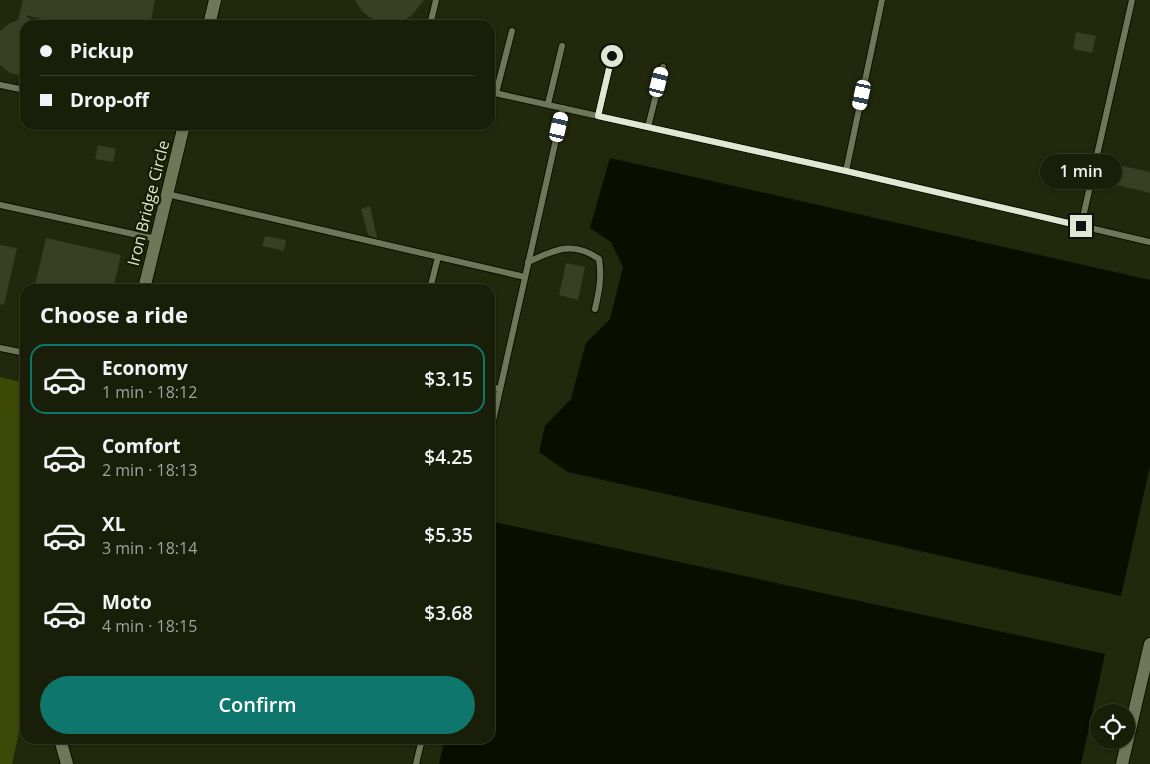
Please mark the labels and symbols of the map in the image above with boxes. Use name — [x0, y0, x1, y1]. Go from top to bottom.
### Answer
route start — [601, 45, 623, 67]
car — [648, 66, 669, 98]
car — [851, 79, 872, 111]
car — [548, 111, 569, 143]
street label: Iron Bridge Circle — [122, 138, 174, 268]
callout: 1 min — [1040, 154, 1122, 188]
route end — [1070, 215, 1092, 237]

